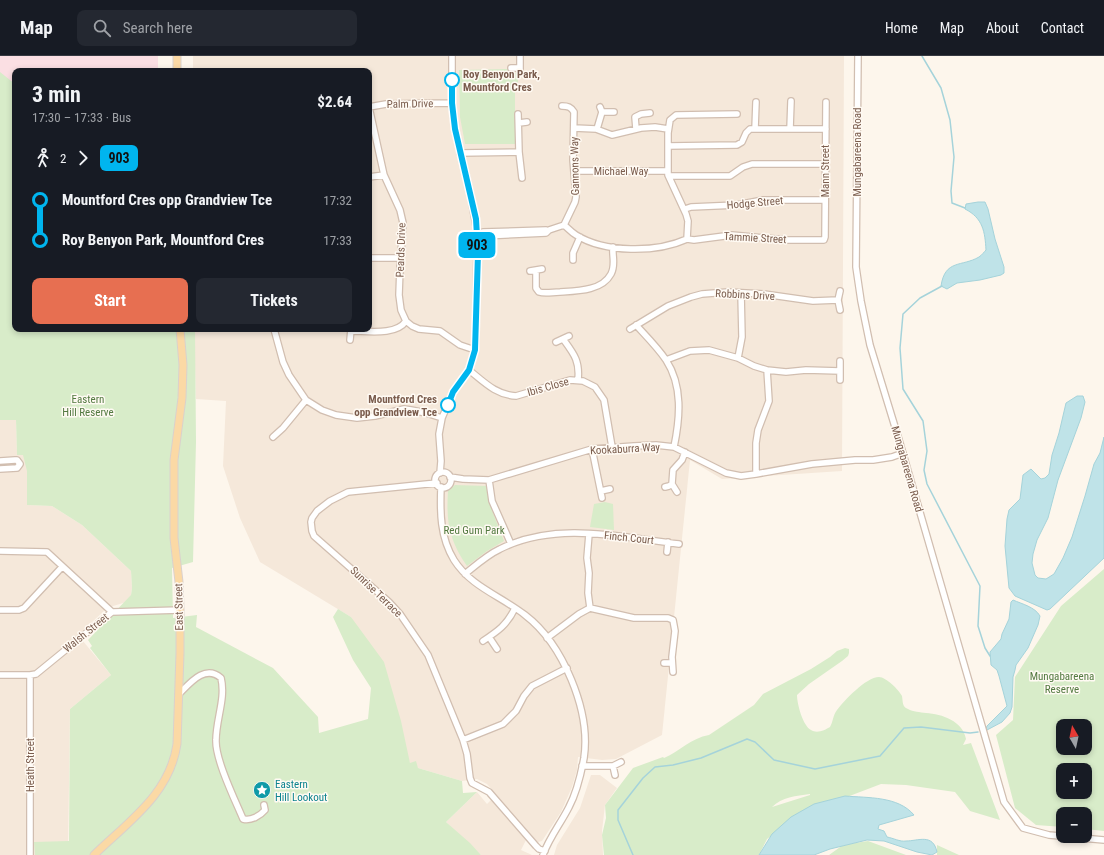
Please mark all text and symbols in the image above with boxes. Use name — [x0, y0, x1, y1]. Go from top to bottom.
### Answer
search box — [77, 10, 357, 46]
text: Map — [20, 16, 53, 39]
icon: search — [91, 17, 113, 39]
text: Search here — [123, 19, 193, 37]
text: Home — [885, 20, 918, 36]
text: Map — [940, 20, 964, 36]
text: About — [986, 20, 1019, 36]
text: Contact — [1041, 20, 1084, 36]
place label: Roy Benyon Park, Mountford Cres — [463, 68, 540, 94]
marker: Roy Benyon Park, Mountford Cres — [444, 72, 460, 88]
text: 3 min — [32, 82, 81, 107]
text: $2.64 — [317, 93, 352, 111]
street label: Palm Drive — [387, 97, 433, 111]
street label: Mungabareena Road — [851, 107, 864, 197]
text: 17:30 – 17:33 · Bus — [32, 110, 131, 125]
street label: Gannons Way — [568, 136, 582, 196]
street label: Mann Street — [819, 145, 832, 197]
icon: walk — [32, 147, 54, 169]
icon: forward — [72, 147, 94, 169]
text: 903 — [108, 150, 130, 166]
text: 2 — [60, 151, 66, 166]
street label: Michael Way — [594, 165, 649, 178]
text: Mountford Cres opp Grandview Tce — [62, 191, 272, 209]
text: 17:32 — [323, 193, 352, 208]
street label: Hodge Street — [726, 194, 784, 212]
street label: Peards Drive — [394, 222, 408, 278]
street label: Tammie Street — [723, 230, 787, 246]
text: Roy Benyon Park, Mountford Cres — [62, 231, 264, 249]
line badge: 903 — [454, 232, 500, 258]
text: 17:33 — [323, 233, 352, 248]
text: 903 — [466, 237, 488, 253]
button: Start — [32, 278, 188, 324]
button: Tickets — [196, 278, 352, 324]
street label: Robbins Drive — [715, 287, 775, 303]
street label: Ibis Close — [526, 375, 570, 399]
park label: Eastern Hill Reserve — [62, 393, 114, 419]
place label: Mountford Cres opp Grandview Tce — [354, 393, 437, 419]
marker: Mountford Cres opp Grandview Tce — [440, 397, 456, 413]
street label: Mungabareena Road — [888, 424, 926, 514]
street label: Kookaburra Way — [590, 441, 661, 457]
park label: Red Gum Park — [443, 524, 505, 537]
street label: Finch Court — [603, 529, 655, 547]
street label: Sunrise Terrace — [347, 564, 405, 620]
street label: East Street — [172, 583, 186, 631]
street label: Walsh Street — [61, 611, 111, 655]
park label: Mungabareena Reserve — [1030, 670, 1094, 696]
north arrow — [1056, 719, 1092, 755]
map controls — [1056, 719, 1092, 843]
street label: Heath Street — [24, 738, 37, 792]
button: + — [1056, 763, 1092, 799]
place label: Eastern Hill Lookout — [275, 778, 327, 804]
place icon: Eastern Hill Lookout — [252, 780, 272, 800]
button: − — [1056, 807, 1092, 843]

